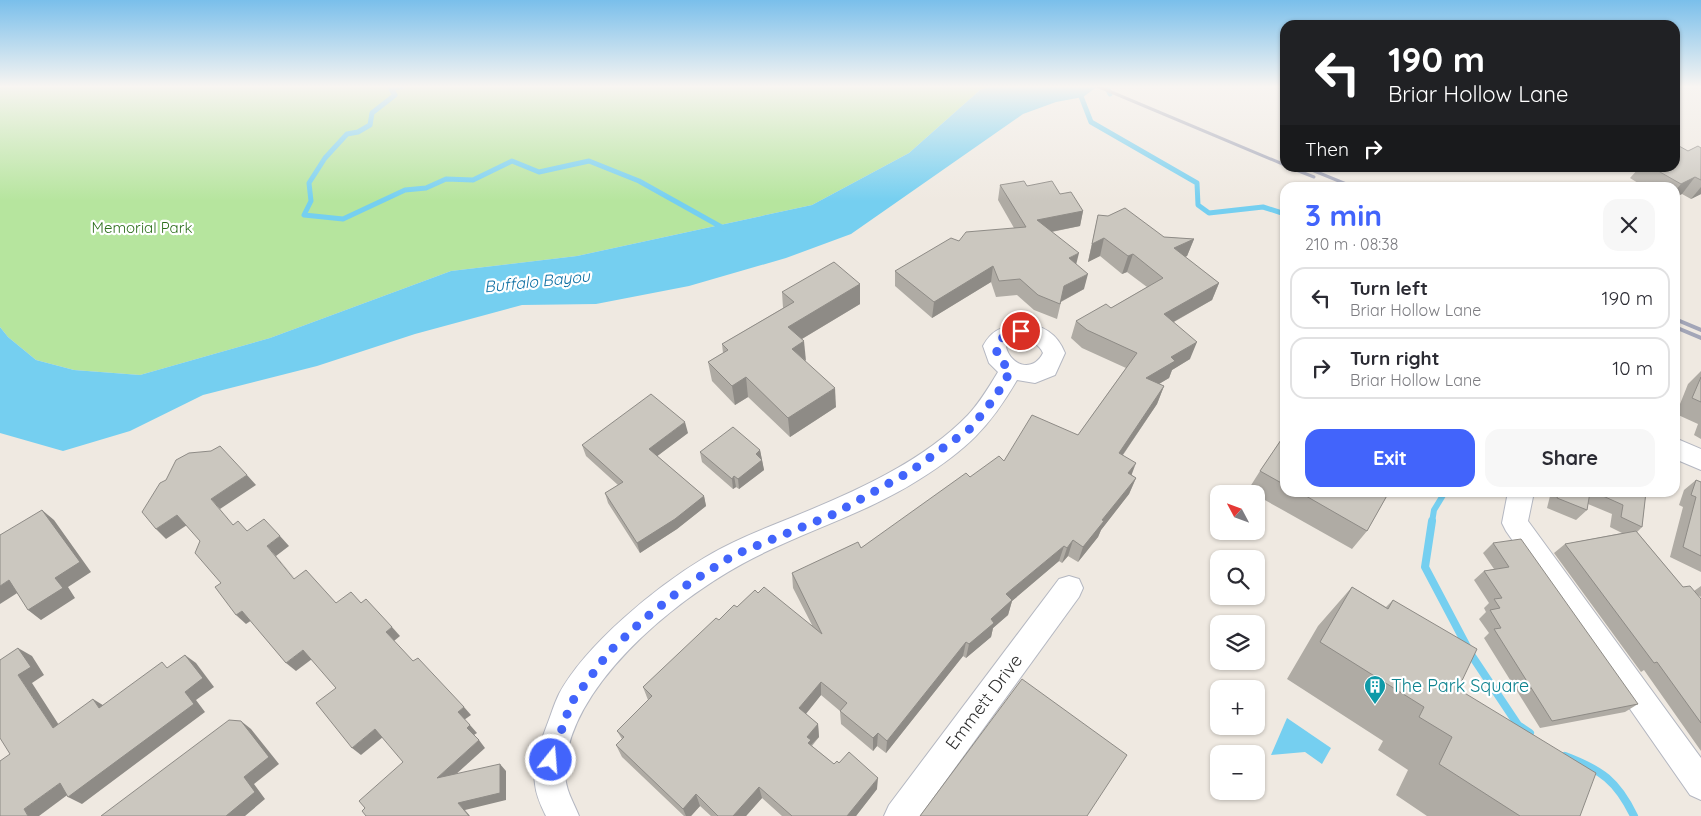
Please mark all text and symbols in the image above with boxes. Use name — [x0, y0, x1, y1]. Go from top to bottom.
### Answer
text: 190 m — [1388, 37, 1485, 81]
icon: left — [1305, 40, 1370, 105]
text: Briar Hollow Lane — [1388, 80, 1568, 108]
icon: right — [1359, 135, 1387, 163]
text: Then — [1305, 137, 1349, 161]
text: 3 min — [1305, 196, 1382, 234]
button: close — [1603, 199, 1655, 251]
park label: Memorial Park — [92, 218, 193, 237]
text: 210 m · 08:38 — [1305, 234, 1398, 254]
water label: Buffalo Bayou — [483, 265, 592, 296]
text: Turn left — [1350, 276, 1428, 300]
icon: left — [1307, 284, 1335, 312]
text: 190 m — [1602, 286, 1653, 310]
text: Briar Hollow Lane — [1350, 300, 1481, 320]
pin — [1000, 310, 1042, 352]
icon: arrive — [1007, 317, 1035, 345]
text: Turn right — [1350, 346, 1439, 370]
icon: right — [1307, 354, 1335, 382]
text: 10 m — [1612, 356, 1653, 380]
text: Briar Hollow Lane — [1350, 370, 1481, 390]
button: Exit — [1305, 429, 1475, 487]
button: Share — [1485, 429, 1655, 487]
north arrow — [1210, 485, 1265, 540]
map controls — [1210, 485, 1265, 800]
button: search — [1210, 550, 1265, 605]
button: layers — [1210, 615, 1265, 670]
street label: Emmett Drive — [940, 649, 1027, 754]
building icon: The Park Square — [1363, 674, 1387, 705]
place label: The Park Square — [1391, 674, 1529, 697]
button: + — [1210, 680, 1265, 735]
position arrow — [524, 733, 576, 785]
button: − — [1210, 745, 1265, 800]

